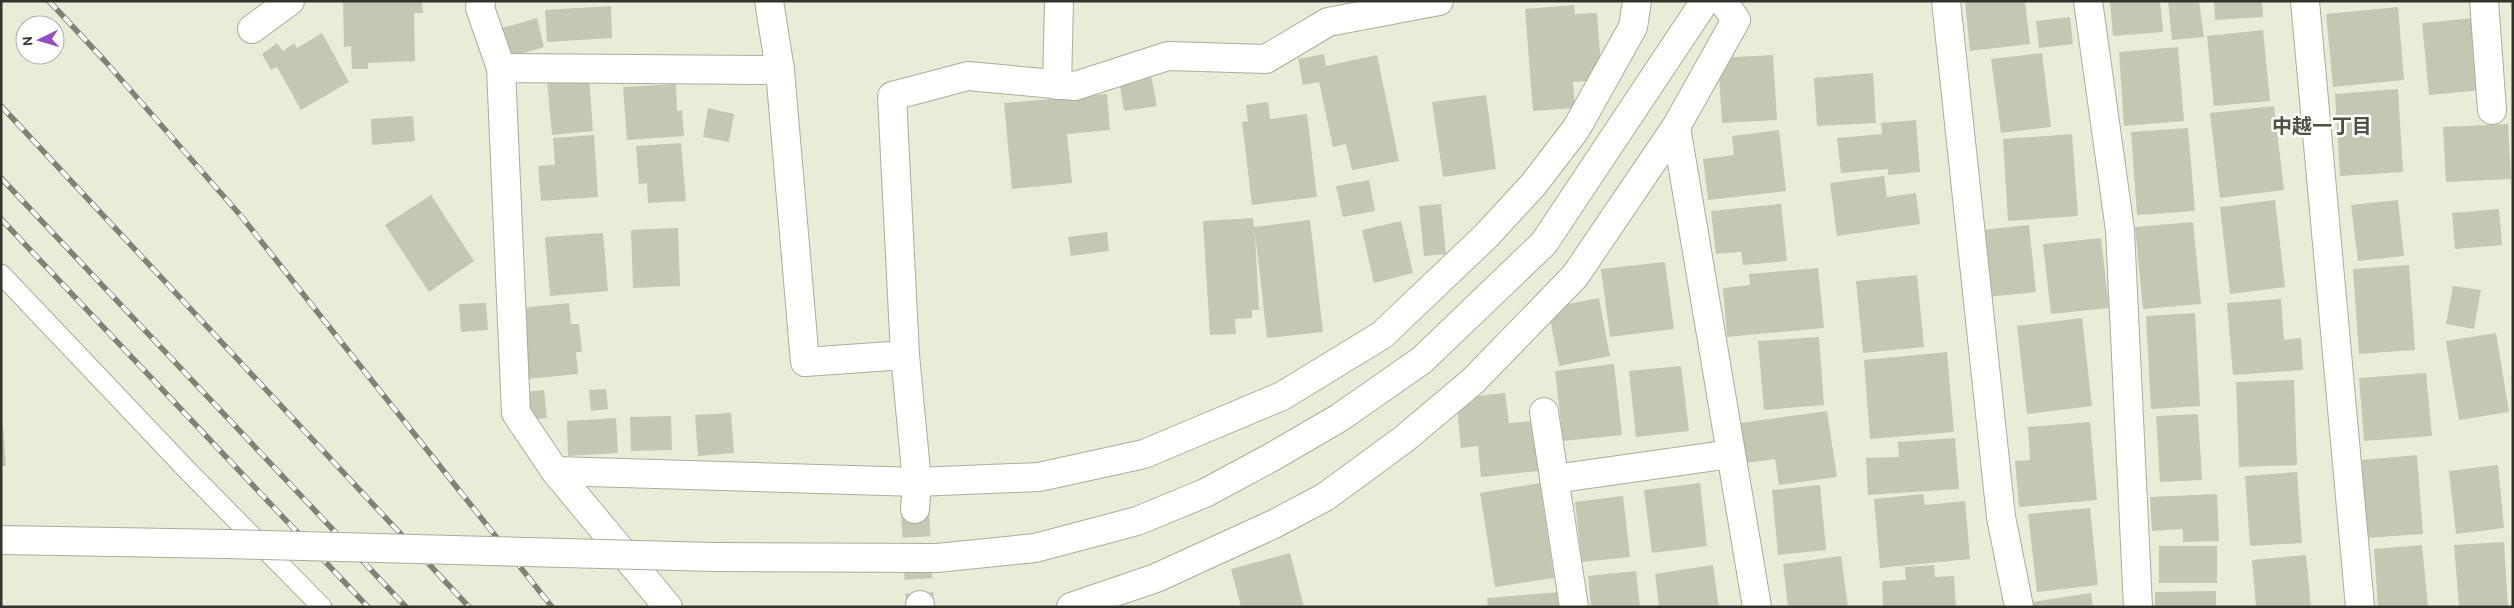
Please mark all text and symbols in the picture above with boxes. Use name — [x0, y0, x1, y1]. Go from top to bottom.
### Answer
north arrow — [15, 15, 65, 65]
text: N — [19, 35, 36, 47]
district label: 中越一丁目 — [2272, 115, 2372, 138]

